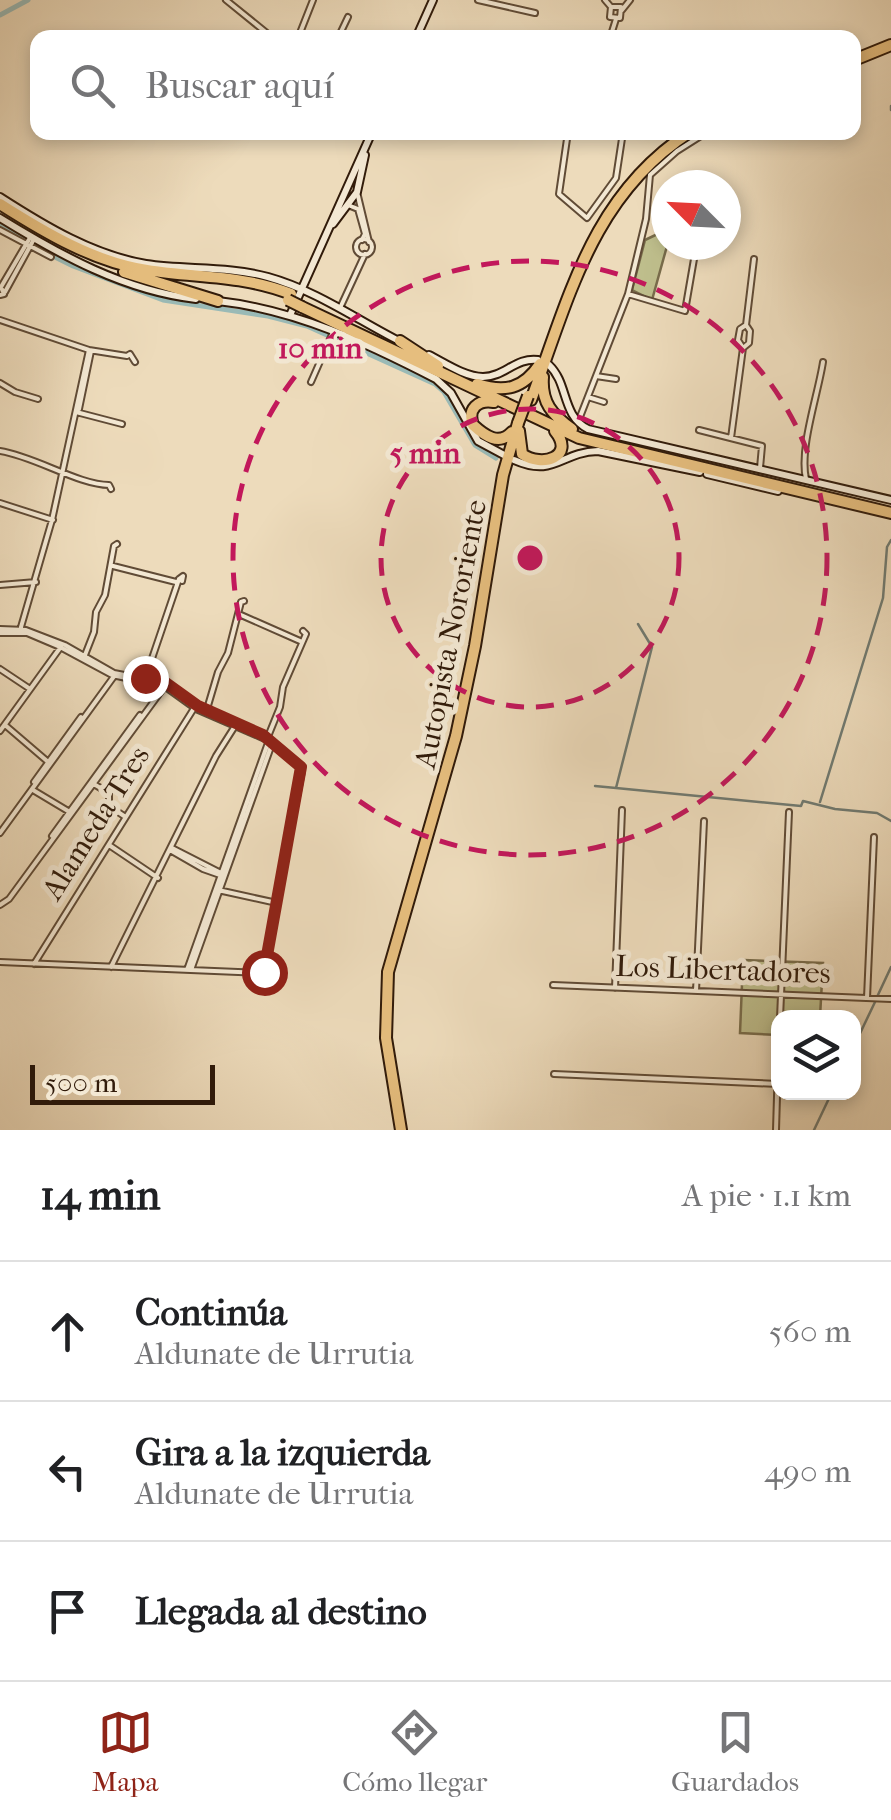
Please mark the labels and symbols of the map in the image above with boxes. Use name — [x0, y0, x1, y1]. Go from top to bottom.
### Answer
north arrow — [651, 170, 741, 260]
text: 10 min — [278, 331, 363, 366]
text: 5 min — [390, 436, 461, 471]
street label: Autopista Nororiente — [408, 497, 494, 772]
centre of rings — [512, 540, 548, 576]
route end — [123, 656, 169, 702]
street label: Alameda Tres — [34, 740, 157, 907]
street label: Los Libertadores — [615, 949, 831, 991]
route start — [242, 950, 288, 996]
scale bar — [30, 1060, 215, 1104]

